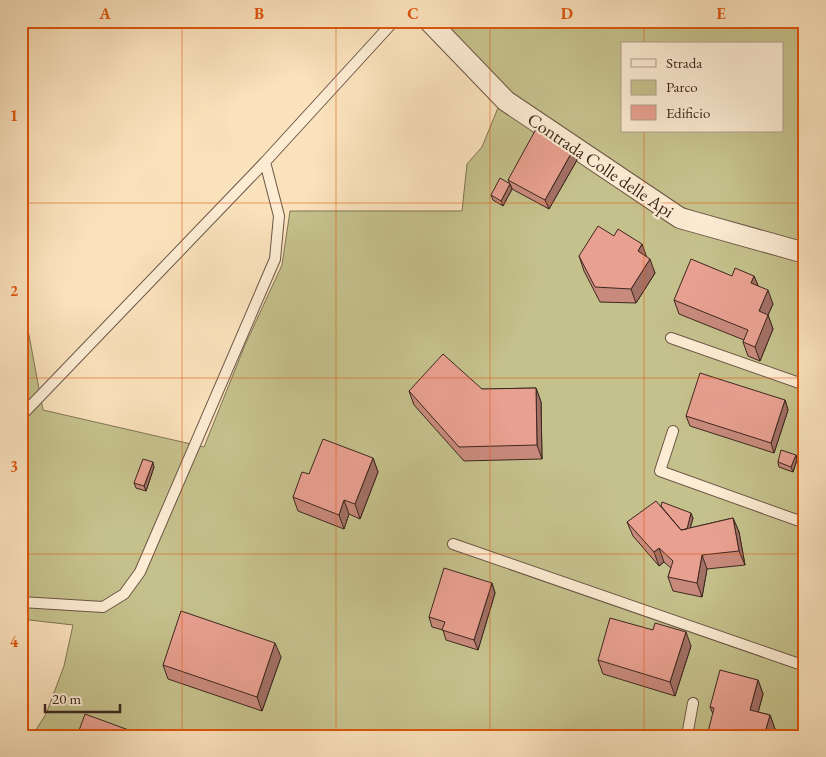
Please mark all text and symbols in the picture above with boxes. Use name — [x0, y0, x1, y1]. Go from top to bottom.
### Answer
text: A — [98, 3, 111, 24]
text: B — [254, 3, 264, 24]
text: C — [407, 3, 419, 24]
text: D — [561, 3, 573, 24]
text: E — [716, 3, 726, 24]
legend — [621, 42, 784, 132]
text: Strada — [666, 53, 702, 72]
text: Parco — [666, 77, 698, 96]
text: Edificio — [666, 103, 710, 122]
text: 1 — [10, 105, 18, 126]
street label: Contrada Colle delle Api — [523, 107, 679, 223]
text: 2 — [10, 280, 19, 301]
text: 3 — [10, 456, 18, 477]
text: 4 — [10, 631, 19, 652]
scale bar — [45, 682, 120, 714]
text: 20 m — [52, 689, 81, 708]

